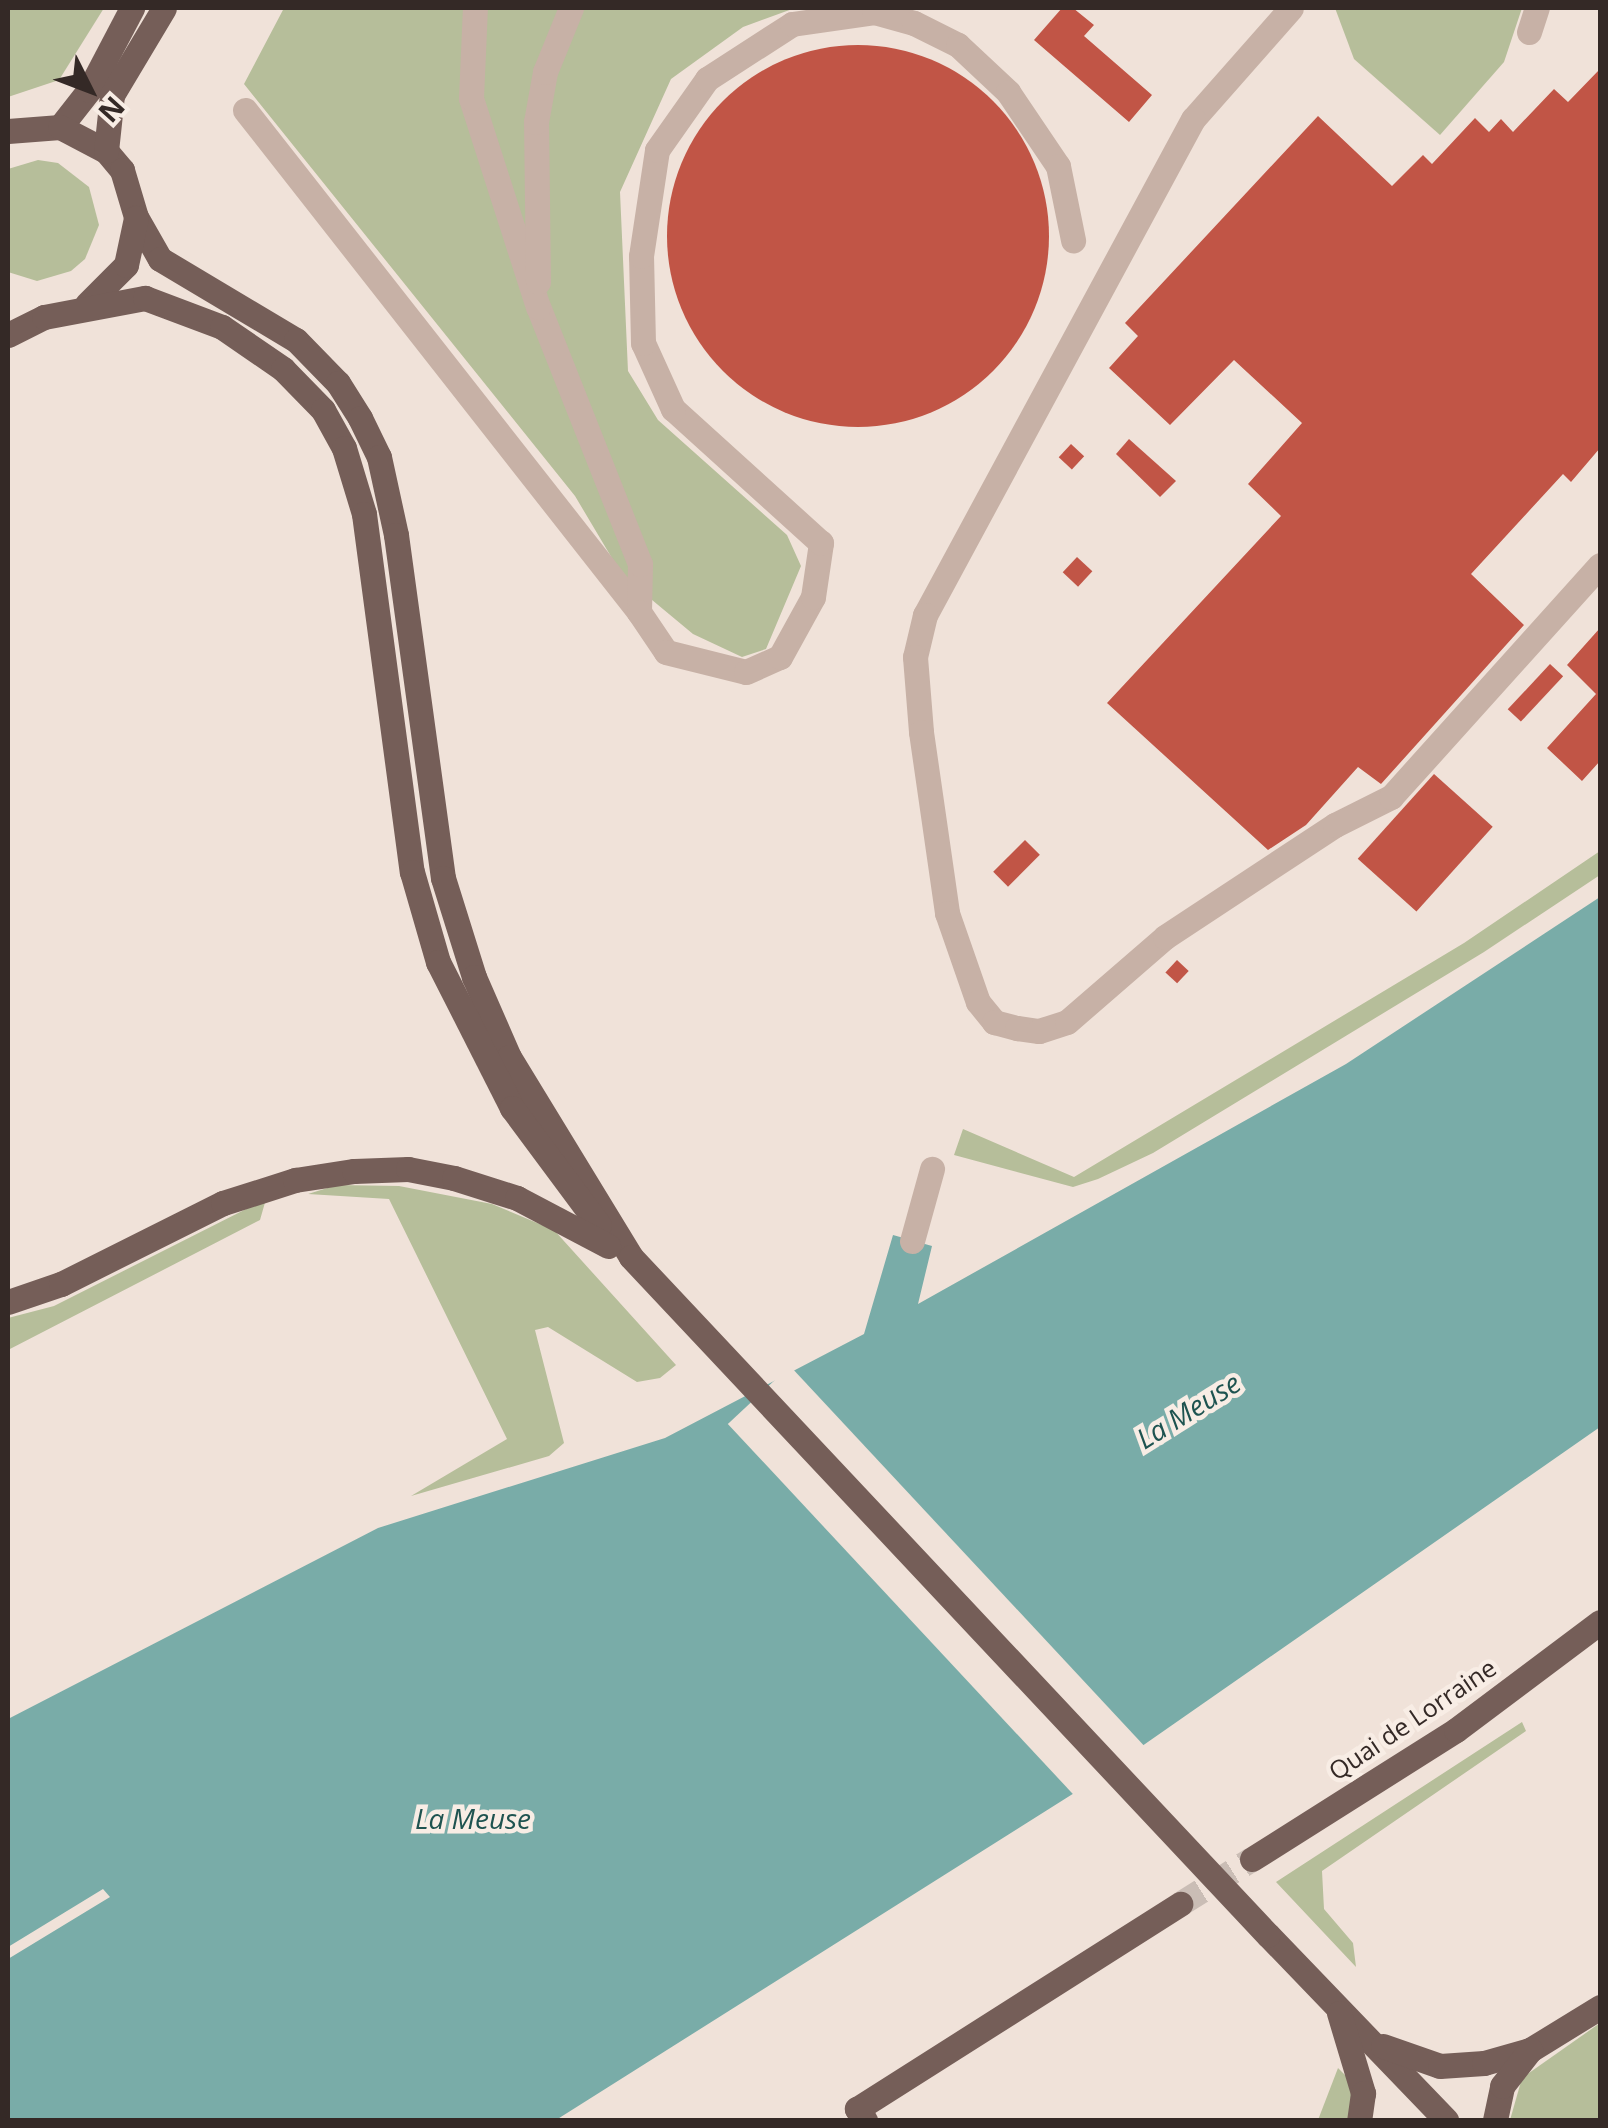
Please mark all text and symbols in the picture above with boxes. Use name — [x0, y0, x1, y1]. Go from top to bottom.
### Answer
north arrow — [40, 40, 140, 140]
text: N — [91, 89, 134, 131]
water label: La Meuse — [1130, 1365, 1246, 1455]
street label: Quai de Lorraine — [1323, 1652, 1501, 1786]
water label: La Meuse — [415, 1801, 531, 1835]

